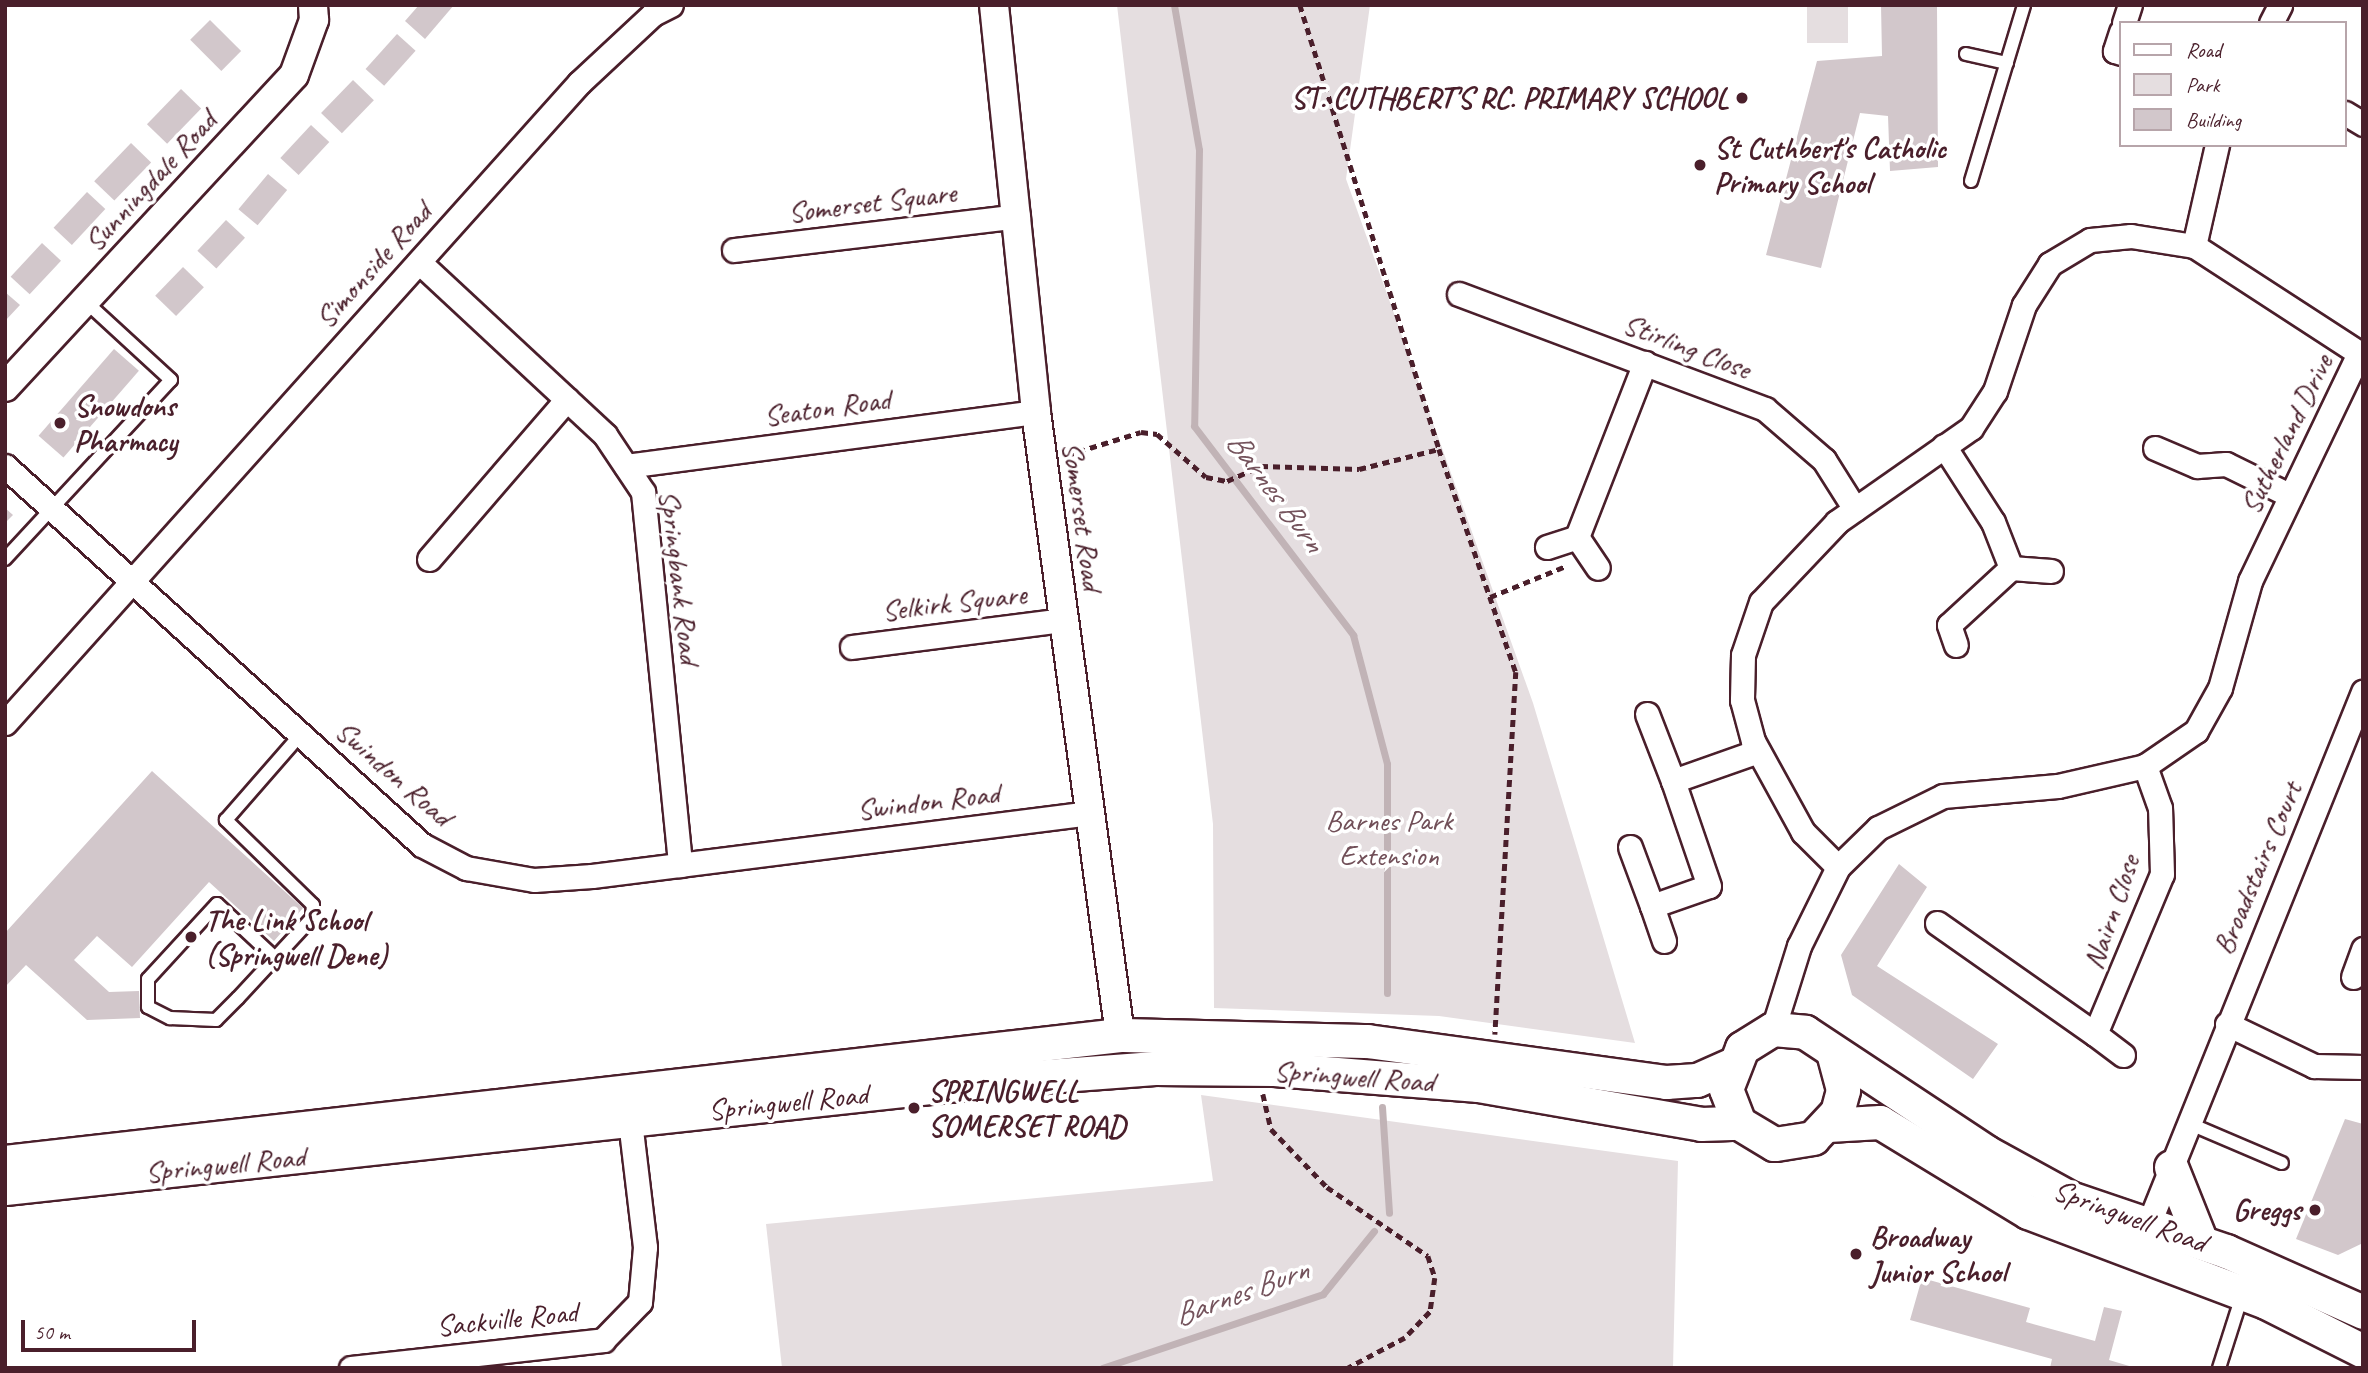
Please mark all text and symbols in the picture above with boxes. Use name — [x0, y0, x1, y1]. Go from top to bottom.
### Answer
legend — [2120, 21, 2347, 147]
text: Road — [2186, 37, 2221, 63]
text: Park — [2186, 72, 2219, 98]
place label: ST. CUTHBERT'S RC. PRIMARY SCHOOL — [1289, 80, 1728, 116]
marker: ST. CUTHBERT'S RC. PRIMARY SCHOOL — [1734, 90, 1750, 106]
street label: Sunningdale Road — [76, 104, 224, 258]
text: Building — [2186, 107, 2241, 133]
place label: St Cuthbert's Catholic Primary School — [1714, 130, 1945, 200]
marker: St Cuthbert's Catholic Primary School — [1692, 157, 1708, 173]
street label: Somerset Square — [786, 174, 958, 230]
street label: Simonside Road — [307, 195, 439, 335]
street label: Stirling Close — [1618, 305, 1756, 387]
street label: Sutherland Drive — [2232, 348, 2340, 520]
street label: Seaton Road — [761, 380, 893, 434]
place label: Snowdons Pharmacy — [74, 388, 177, 458]
marker: Snowdons Pharmacy — [52, 415, 68, 431]
water label: Barnes Burn — [1218, 425, 1332, 559]
street label: Somerset Road — [1055, 439, 1111, 593]
street label: Springbank Road — [652, 489, 708, 665]
street label: Selkirk Square — [881, 575, 1027, 629]
street label: Swindon Road — [329, 713, 459, 833]
street label: Swindon Road — [855, 774, 1001, 828]
street label: Broadstairs Court — [2205, 776, 2309, 960]
park label: Barnes Park Extension — [1325, 802, 1453, 872]
street label: Nairn Close — [2075, 850, 2147, 974]
place label: The Link School (Springwell Dene) — [205, 902, 388, 972]
marker: The Link School (Springwell Dene) — [183, 929, 199, 945]
street label: Springwell Road — [1273, 1052, 1435, 1100]
place label: SPRINGWELL SOMERSET ROAD — [928, 1073, 1127, 1144]
street label: Springwell Road — [707, 1076, 869, 1128]
marker: SPRINGWELL SOMERSET ROAD — [906, 1100, 922, 1116]
street label: Springwell Road — [144, 1138, 306, 1190]
street label: Springwell Road — [2049, 1172, 2211, 1260]
place label: Greggs — [2233, 1192, 2301, 1228]
marker: Greggs — [2307, 1202, 2323, 1218]
place label: Broadway Junior School — [1870, 1219, 2005, 1290]
marker: Broadway Junior School — [1848, 1246, 1864, 1262]
water label: Barnes Burn — [1169, 1251, 1313, 1335]
street label: Sackville Road — [435, 1294, 579, 1344]
scale bar — [24, 1306, 200, 1350]
text: 50 m — [34, 1319, 70, 1345]

